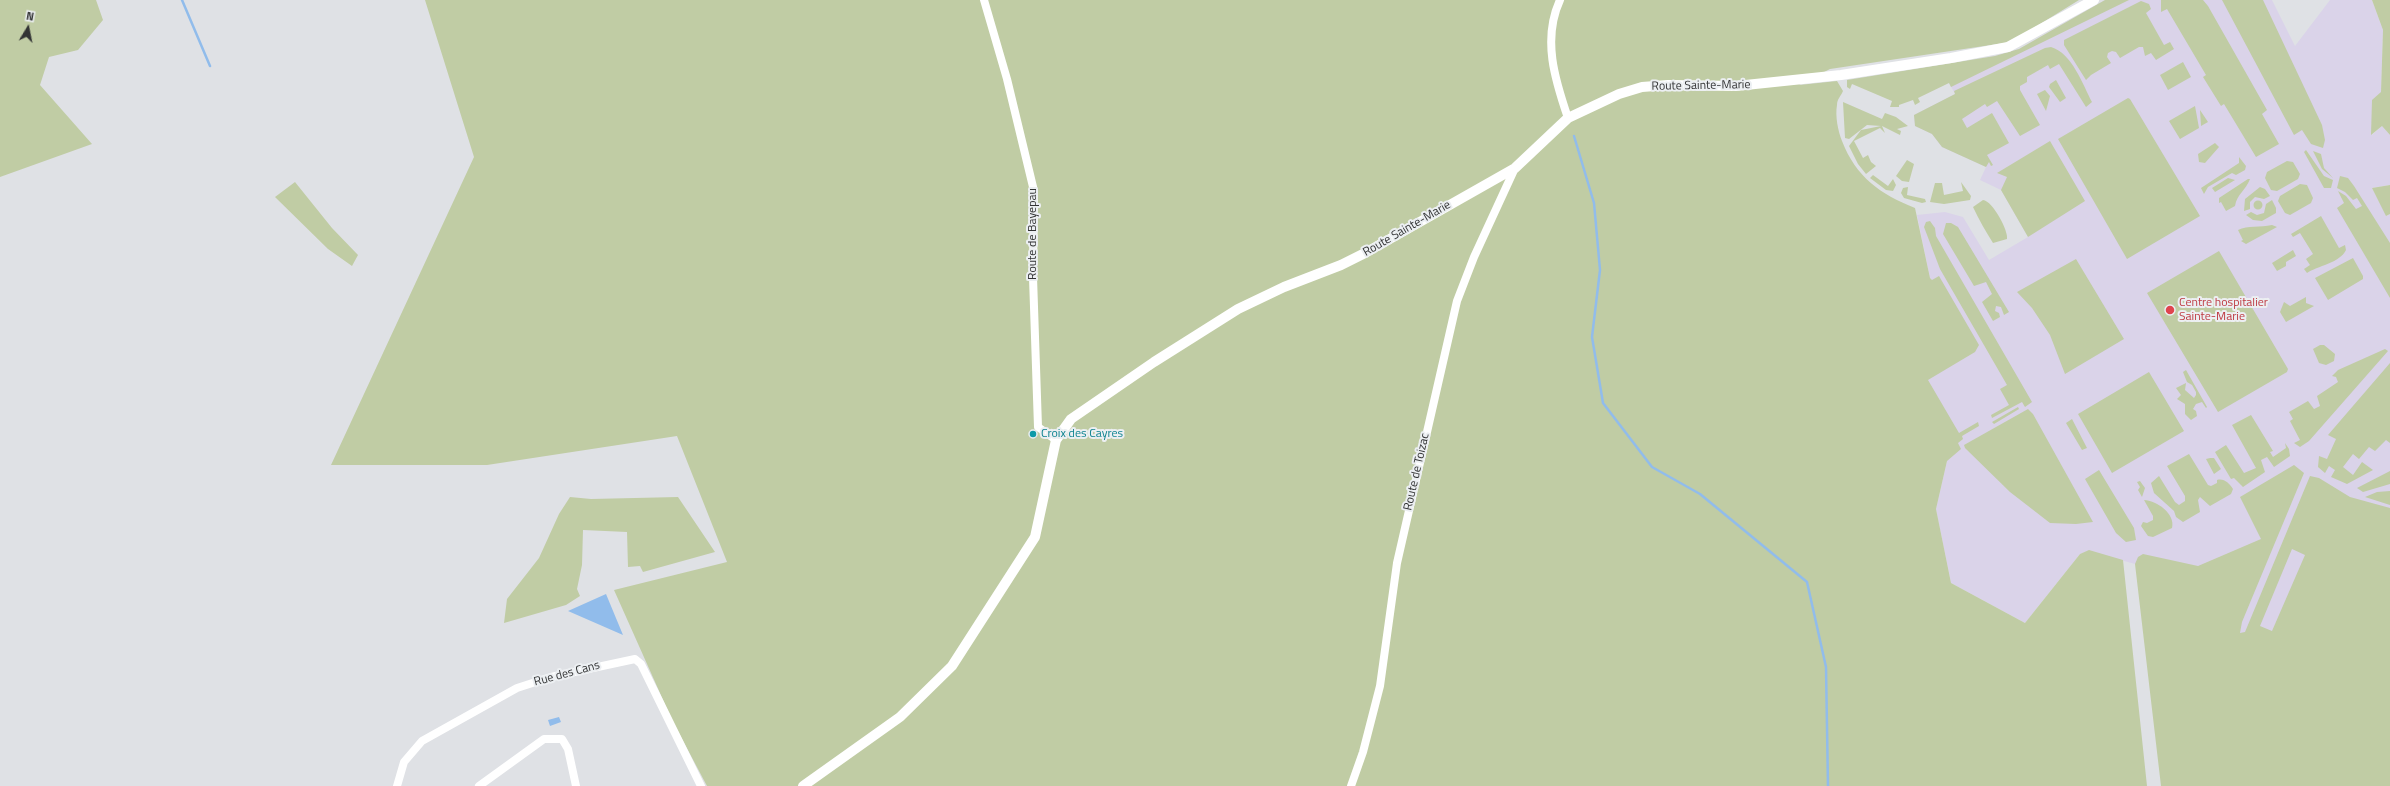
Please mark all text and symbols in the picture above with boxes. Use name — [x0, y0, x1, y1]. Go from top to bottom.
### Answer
north arrow — [8, 8, 48, 48]
text: N — [25, 8, 35, 25]
street label: Route Sainte-Marie — [1651, 78, 1751, 94]
street label: Route de Bayepau — [1026, 188, 1040, 280]
street label: Route Sainte-Marie — [1361, 198, 1453, 260]
place label: Centre hospitalier Sainte-Marie — [2179, 296, 2268, 324]
marker: Centre hospitalier Sainte-Marie — [2164, 304, 2176, 316]
place label: Croix des Cayres — [1041, 427, 1123, 441]
marker: Croix des Cayres — [1028, 429, 1038, 439]
street label: Route de Toizac — [1401, 432, 1433, 512]
street label: Rue des Cans — [532, 658, 602, 690]

